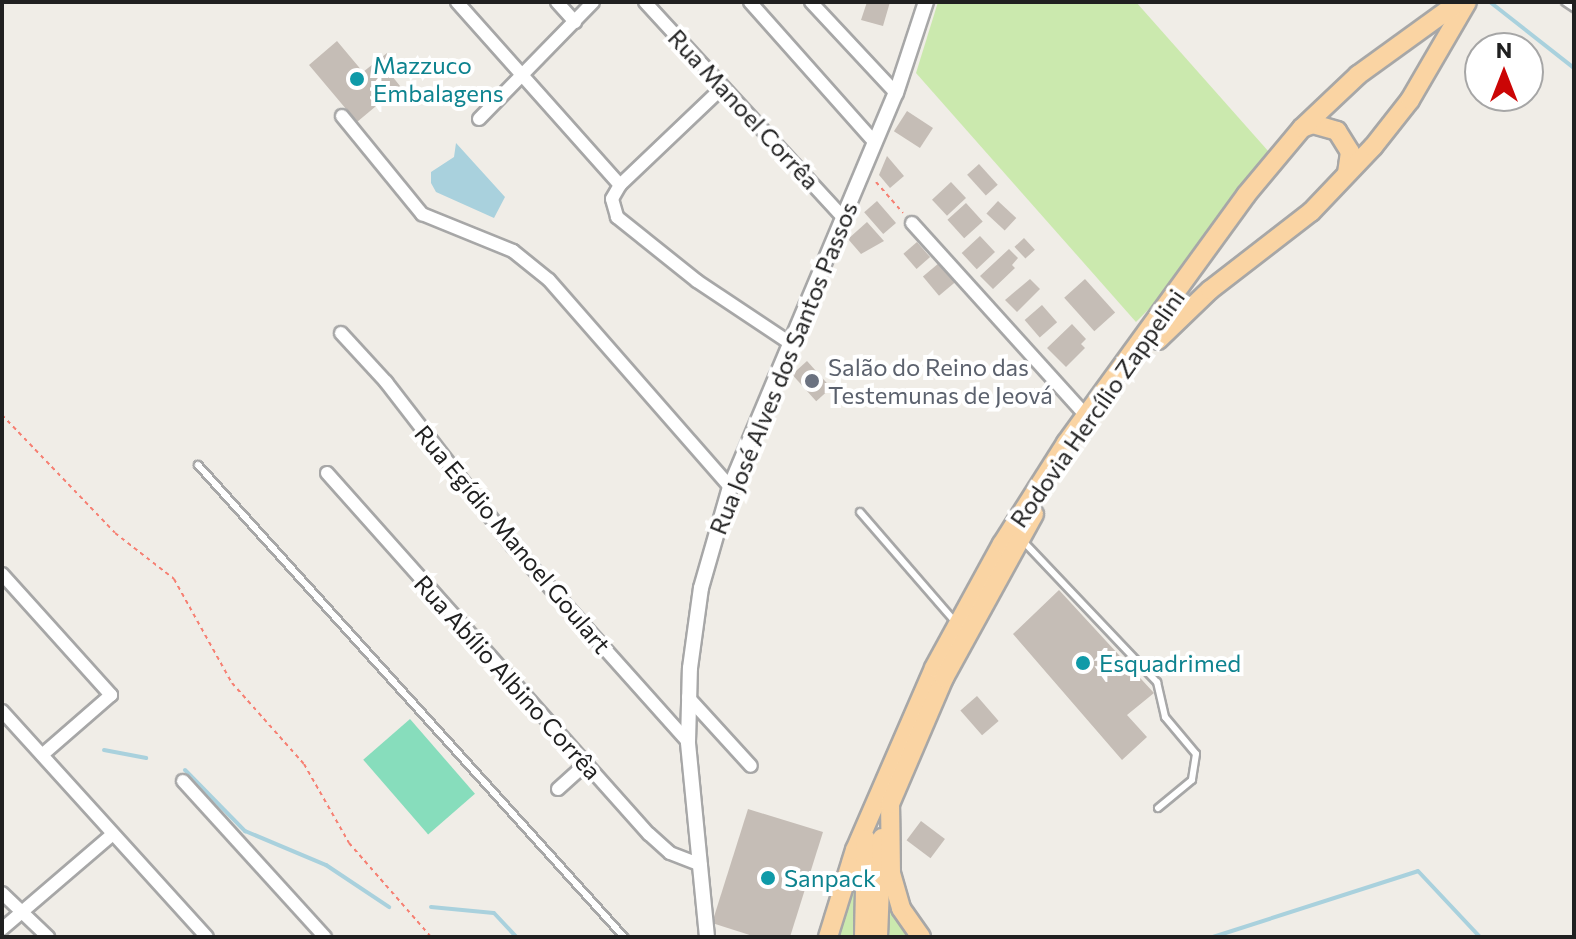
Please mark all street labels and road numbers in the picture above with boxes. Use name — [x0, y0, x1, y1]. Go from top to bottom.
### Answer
street label: Rua Manoel Corrêa — [663, 23, 825, 195]
street label: Rua José Alves dos Santos Passos — [703, 198, 863, 538]
street label: Rodovia Hercílio Zappelini — [1004, 283, 1190, 533]
street label: Rua Egídio Manoel Goulart — [409, 419, 617, 659]
street label: Rua Abílio Albino Corrêa — [409, 569, 607, 785]

